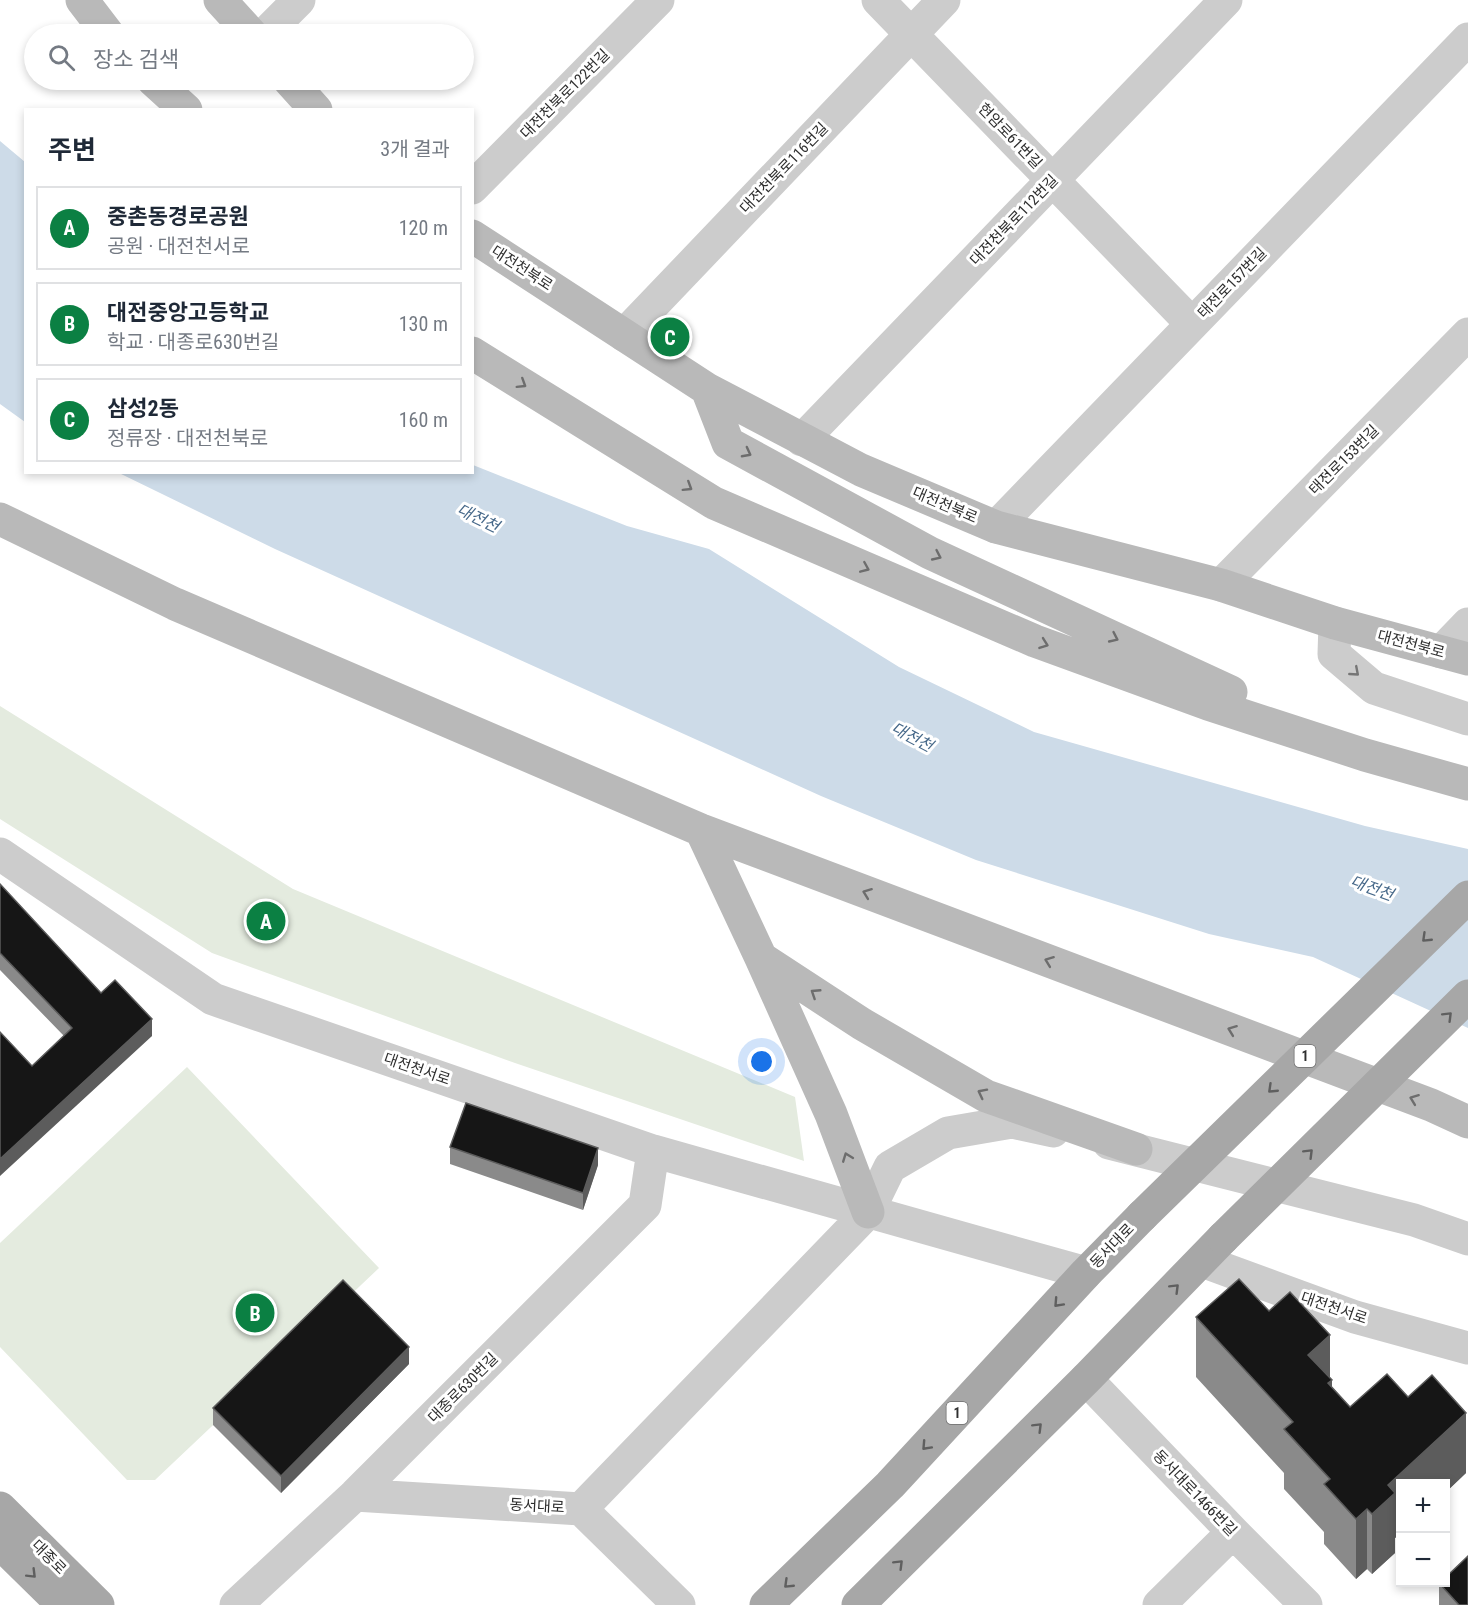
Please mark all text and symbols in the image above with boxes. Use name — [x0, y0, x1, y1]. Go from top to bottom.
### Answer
search box — [24, 24, 474, 90]
icon: search — [45, 41, 78, 74]
street label: 대전천북로122번길 — [517, 46, 613, 142]
text: 장소 검색 — [93, 47, 179, 72]
street label: 현암로61번길 — [974, 100, 1046, 172]
street label: 대전천북로116번길 — [736, 119, 832, 217]
text: 주변 — [48, 135, 96, 165]
text: 3개 결과 — [380, 137, 450, 161]
street label: 대전천북로112번길 — [966, 171, 1062, 269]
text: 중촌동경로공원 — [107, 204, 249, 229]
text: A — [64, 216, 75, 240]
text: 120 m — [399, 216, 448, 240]
text: 공원 · 대전천서로 — [107, 234, 250, 258]
street label: 대전천북로 — [488, 242, 556, 294]
street label: 태전로157번길 — [1194, 244, 1270, 322]
text: 대전중앙고등학교 — [107, 300, 269, 325]
text: B — [64, 312, 75, 336]
text: 130 m — [399, 312, 448, 336]
pin: C — [650, 314, 690, 360]
text: 학교 · 대종로630번길 — [107, 330, 279, 354]
one-way arrow — [516, 376, 526, 388]
text: 삼성2동 — [107, 396, 179, 421]
text: C — [64, 408, 75, 432]
text: 160 m — [399, 408, 448, 432]
street label: 태전로153번길 — [1305, 421, 1383, 499]
text: 정류장 · 대전천북로 — [107, 426, 268, 450]
one-way arrow — [741, 446, 751, 458]
one-way arrow — [682, 479, 692, 491]
street label: 대전천북로 — [910, 483, 980, 527]
water label: 대전천 — [454, 500, 504, 537]
one-way arrow — [931, 548, 942, 560]
one-way arrow — [858, 561, 869, 573]
street label: 대전천북로 — [1375, 626, 1447, 662]
one-way arrow — [1108, 630, 1119, 642]
one-way arrow — [1038, 637, 1049, 650]
one-way arrow — [1349, 665, 1359, 676]
water label: 대전천 — [888, 718, 938, 757]
water label: 대전천 — [1348, 872, 1398, 905]
one-way arrow — [862, 888, 873, 900]
pin: A — [246, 898, 286, 944]
one-way arrow — [1423, 931, 1433, 942]
one-way arrow — [1044, 956, 1055, 969]
one-way arrow — [811, 989, 821, 1001]
one-way arrow — [1440, 1012, 1451, 1023]
one-way arrow — [1227, 1025, 1238, 1037]
road number: 1 — [1294, 1045, 1316, 1067]
your location — [747, 1047, 776, 1076]
street label: 대전천서로 — [381, 1049, 453, 1089]
one-way arrow — [1268, 1082, 1278, 1093]
one-way arrow — [978, 1089, 989, 1100]
one-way arrow — [1409, 1093, 1420, 1106]
one-way arrow — [1303, 1149, 1313, 1160]
one-way arrow — [842, 1152, 855, 1163]
street label: 동서대로 — [1086, 1220, 1138, 1272]
one-way arrow — [1168, 1285, 1179, 1296]
street label: 대전천서로 — [1298, 1288, 1370, 1328]
pin: B — [236, 1290, 274, 1336]
one-way arrow — [1054, 1297, 1065, 1307]
street label: 대종로630번길 — [424, 1349, 502, 1427]
road number: 1 — [946, 1402, 968, 1424]
one-way arrow — [1030, 1423, 1041, 1434]
one-way arrow — [922, 1440, 933, 1450]
street label: 동서대로1466번길 — [1149, 1446, 1241, 1540]
map controls — [1396, 1479, 1450, 1587]
button: + — [1396, 1479, 1450, 1533]
street label: 동서대로 — [509, 1496, 565, 1516]
button: − — [1396, 1533, 1450, 1587]
street label: 대종로 — [28, 1536, 70, 1578]
one-way arrow — [892, 1560, 903, 1571]
one-way arrow — [25, 1567, 35, 1578]
one-way arrow — [784, 1577, 794, 1588]

